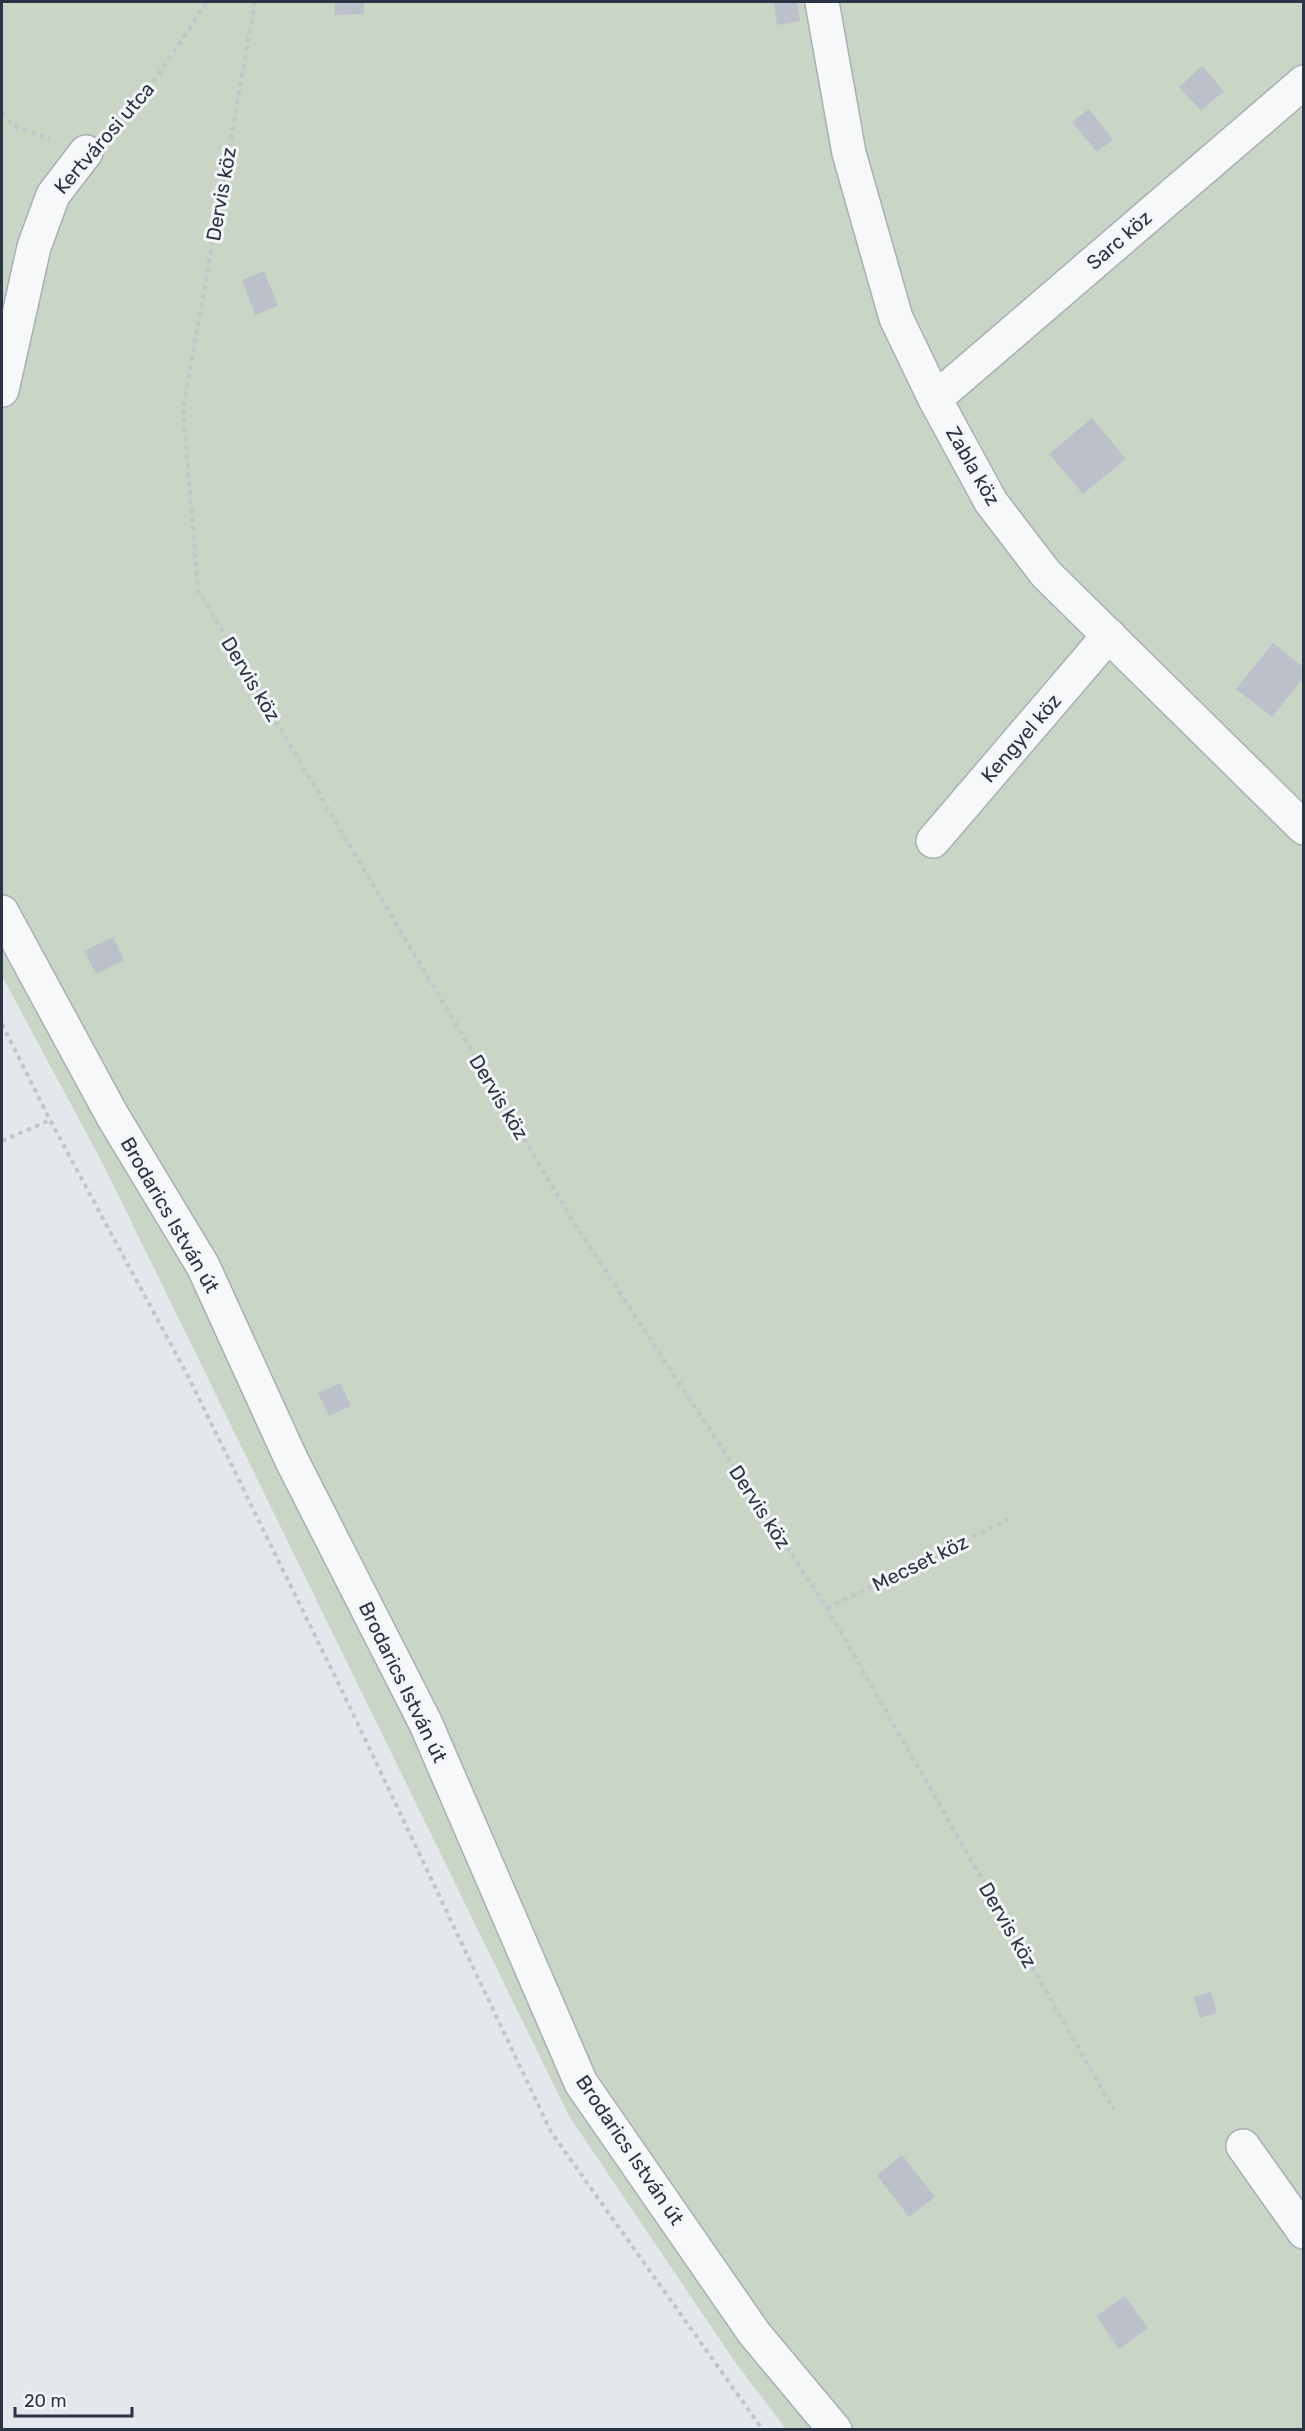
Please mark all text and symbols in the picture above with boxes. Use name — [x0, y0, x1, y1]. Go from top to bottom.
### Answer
street label: Kertvárosi utca — [49, 77, 159, 199]
street label: Dervis köz — [201, 145, 241, 243]
street label: Sarc köz — [1082, 205, 1156, 275]
street label: Zabla köz — [941, 422, 1005, 510]
street label: Dervis köz — [216, 632, 286, 726]
street label: Kengyel köz — [976, 689, 1066, 787]
street label: Dervis köz — [464, 1050, 534, 1144]
street label: Brodarics István út — [116, 1133, 224, 1297]
street label: Dervis köz — [724, 1461, 796, 1553]
street label: Mecset köz — [868, 1530, 972, 1596]
street label: Brodarics István út — [354, 1598, 452, 1766]
street label: Dervis köz — [974, 1878, 1042, 1972]
street label: Brodarics István út — [571, 2070, 689, 2230]
scale bar — [15, 2380, 132, 2418]
text: 20 m — [24, 2390, 66, 2412]

